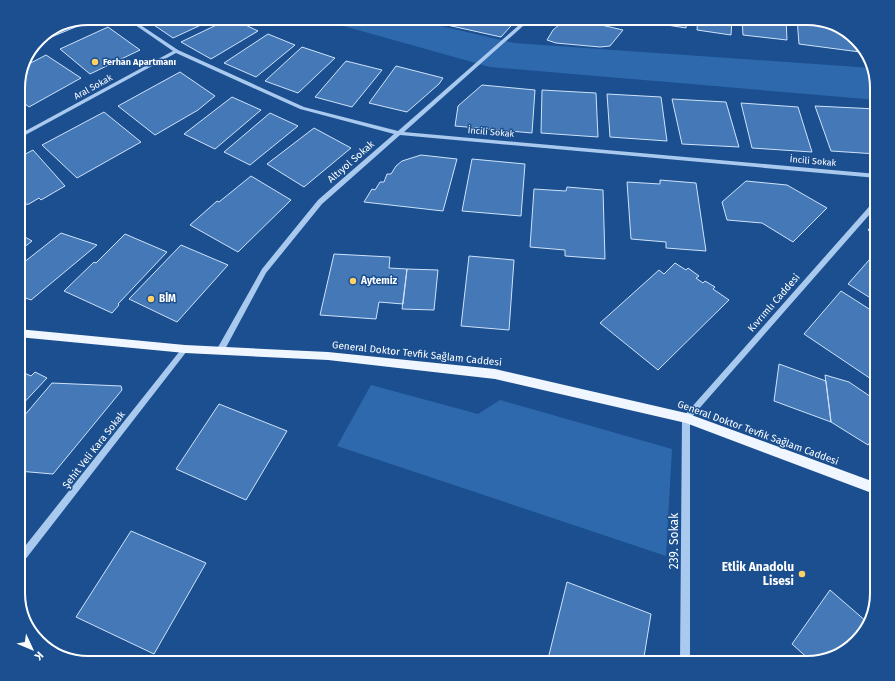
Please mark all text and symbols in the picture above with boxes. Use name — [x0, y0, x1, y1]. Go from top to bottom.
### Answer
marker: Ferhan Apartmanı — [90, 57, 100, 67]
place label: Ferhan Apartmanı — [103, 57, 176, 67]
street label: Aral Sokak — [72, 72, 114, 102]
street label: İncili Sokak — [467, 125, 515, 139]
street label: Altıyol Sokak — [325, 138, 378, 186]
street label: İncili Sokak — [789, 154, 837, 168]
street label: Kıvrımlı Caddesi — [745, 271, 803, 335]
place label: Aytemiz — [360, 275, 398, 287]
marker: Aytemiz — [348, 276, 358, 286]
place label: BİM — [159, 292, 176, 305]
marker: BİM — [146, 294, 156, 304]
street label: General Doktor Tevfik Sağlam Caddesi — [332, 339, 503, 369]
street label: General Doktor Tevfik Sağlam Caddesi — [676, 398, 840, 468]
street label: Şehit Veli Kara Sokak — [60, 408, 128, 491]
street label: 239. Sokak — [667, 512, 681, 569]
place label: Etlik Anadolu Lisesi — [722, 560, 794, 588]
marker: Etlik Anadolu Lisesi — [797, 569, 807, 579]
north arrow — [12, 629, 52, 669]
text: K — [31, 649, 46, 663]

